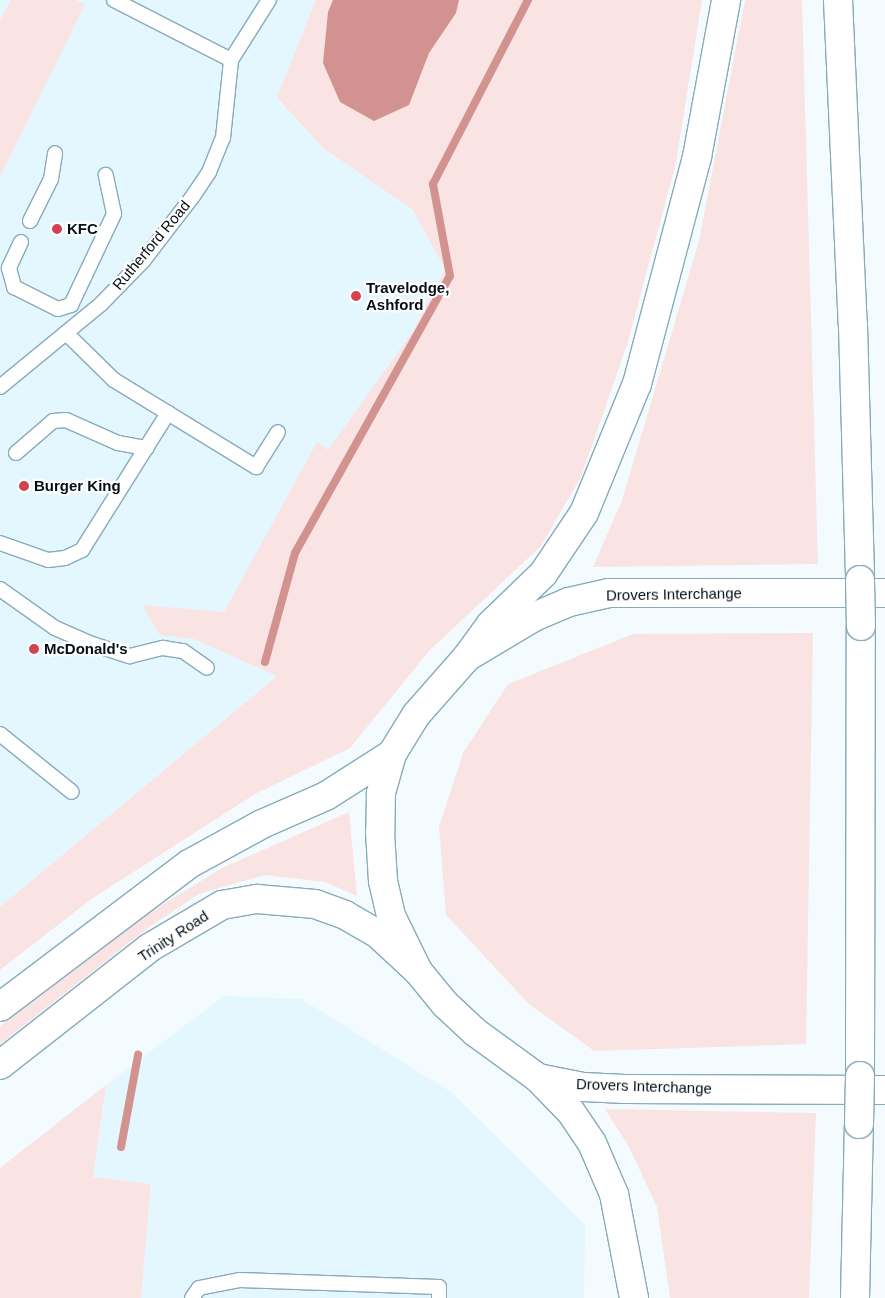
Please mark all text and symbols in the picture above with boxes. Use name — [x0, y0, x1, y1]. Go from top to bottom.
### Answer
street label: Rutherford Road — [108, 197, 194, 293]
place label: KFC — [67, 220, 98, 238]
marker: KFC — [51, 223, 63, 235]
place label: Travelodge, Ashford — [366, 278, 449, 313]
marker: Travelodge, Ashford — [350, 290, 362, 302]
place label: Burger King — [34, 477, 121, 495]
marker: Burger King — [18, 480, 30, 492]
street label: Drovers Interchange — [606, 584, 742, 604]
place label: McDonald's — [44, 640, 128, 658]
marker: McDonald's — [28, 643, 40, 655]
street label: Trinity Road — [134, 907, 212, 965]
street label: Drovers Interchange — [576, 1075, 712, 1097]

